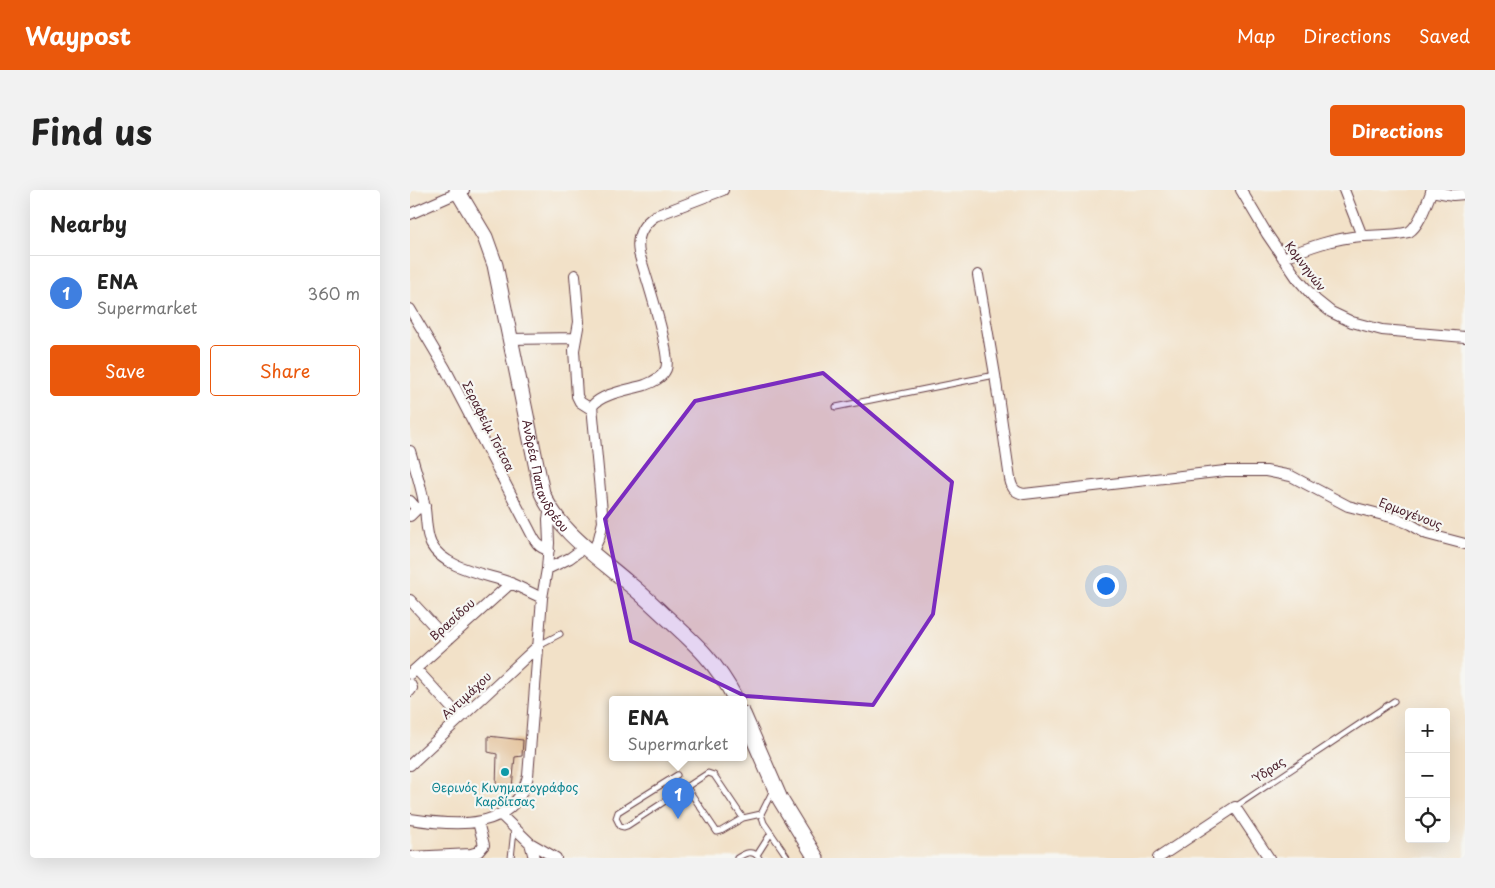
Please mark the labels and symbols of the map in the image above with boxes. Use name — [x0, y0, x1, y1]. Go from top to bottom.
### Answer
street label: Κομνηνών — [1281, 237, 1331, 295]
street label: Σεραφείμ Τσίτσα — [458, 378, 520, 474]
street label: Ανδρέα Παπανδρέου — [518, 418, 574, 536]
street label: Ερμογένους — [1377, 493, 1445, 533]
your location — [1093, 573, 1119, 599]
street label: Βρασίδου — [425, 594, 479, 644]
street label: Αντιμάχου — [437, 667, 495, 723]
street label: Ύδρας — [1248, 752, 1288, 787]
marker: Θερινός Κινηματογράφος Καρδίτσας — [499, 766, 511, 778]
place label: Θερινός Κινηματογράφος Καρδίτσας — [432, 778, 578, 810]
pin: 1 — [662, 778, 694, 819]

